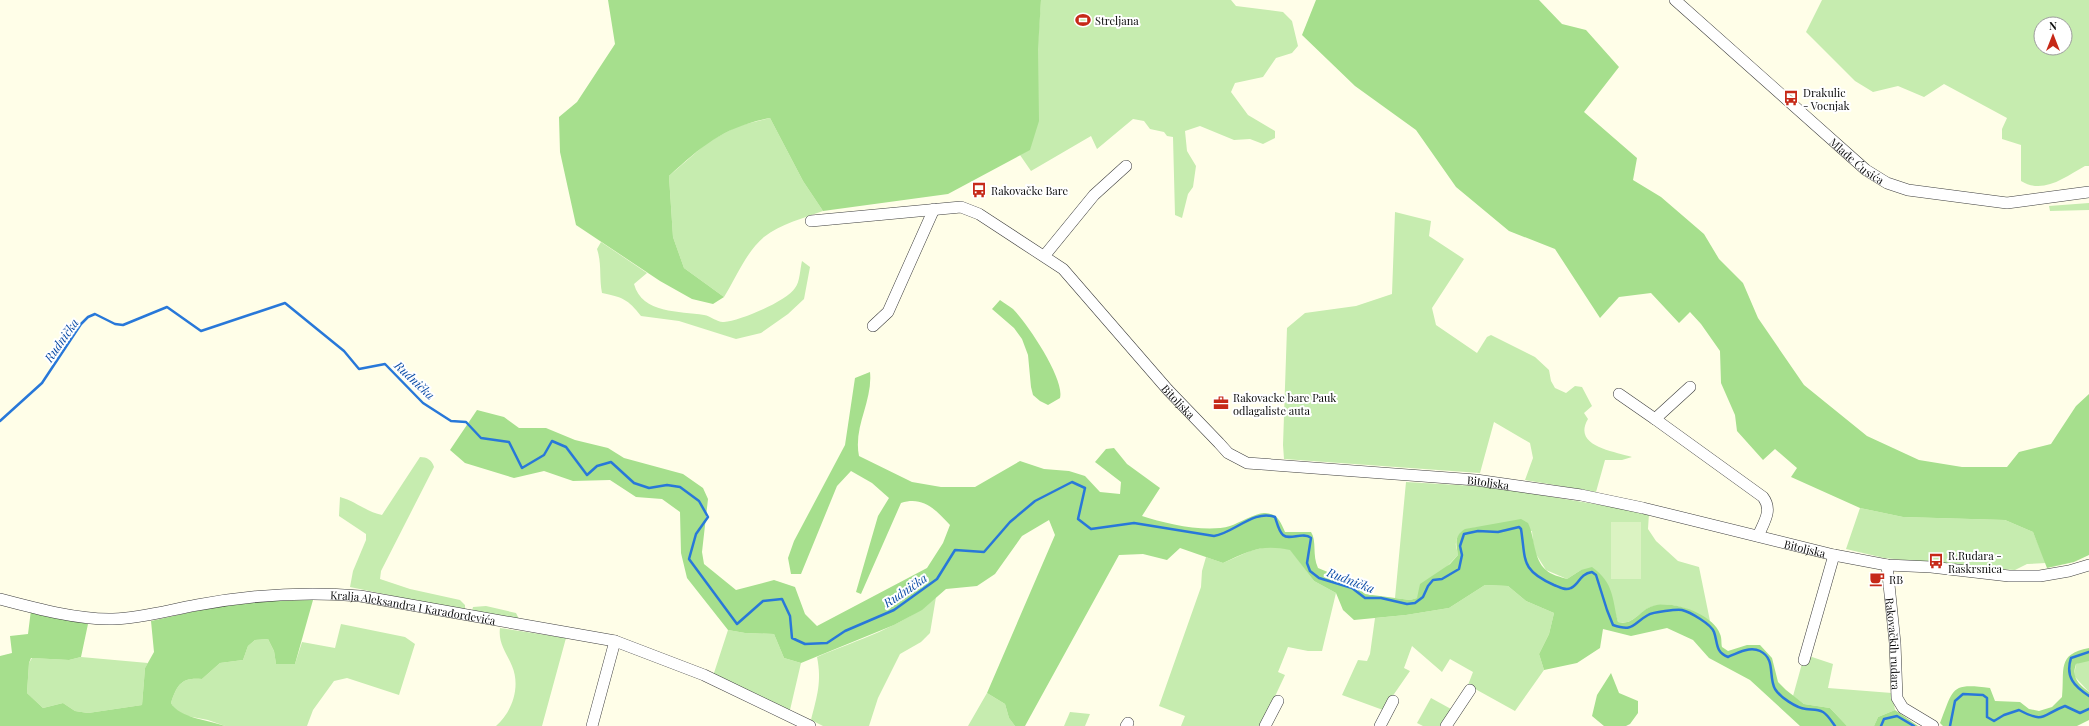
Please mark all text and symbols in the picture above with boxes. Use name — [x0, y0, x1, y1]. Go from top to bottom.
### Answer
sports icon: Streljana — [1074, 11, 1092, 29]
place label: Streljana — [1095, 13, 1139, 28]
north arrow — [2033, 16, 2073, 56]
text: N — [2049, 18, 2057, 33]
place label: Drakulic - Vocnjak — [1803, 85, 1850, 113]
bus stop icon: Drakulic - Vocnjak — [1782, 89, 1800, 107]
street label: Mlađe Ćusića — [1827, 134, 1888, 187]
bus stop icon: Rakovačke Bare — [970, 181, 988, 199]
place label: Rakovačke Bare — [991, 183, 1068, 198]
water label: Rudnička — [40, 315, 82, 366]
water label: Rudnička — [391, 357, 439, 403]
street label: Bitoljska — [1159, 381, 1199, 422]
place label: Rakovacke bare Pauk odlagaliste auta — [1233, 390, 1336, 418]
office icon: Rakovacke bare Pauk odlagaliste auta — [1212, 394, 1230, 412]
street label: Bitoljska — [1467, 472, 1511, 492]
street label: Bitoljska — [1783, 536, 1828, 560]
place label: R.Rudara - Raskrsnica — [1948, 548, 2003, 576]
bus stop icon: R.Rudara - Raskrsnica — [1927, 552, 1945, 570]
water label: Rudnička — [1324, 563, 1377, 596]
water label: Rudnička — [879, 570, 930, 611]
cafe icon: RB — [1868, 570, 1886, 588]
place label: RB — [1889, 572, 1903, 587]
street label: Kralja Aleksandra I Karađorđevića — [330, 587, 497, 627]
street label: Rakovačkih rudara — [1883, 597, 1904, 691]

